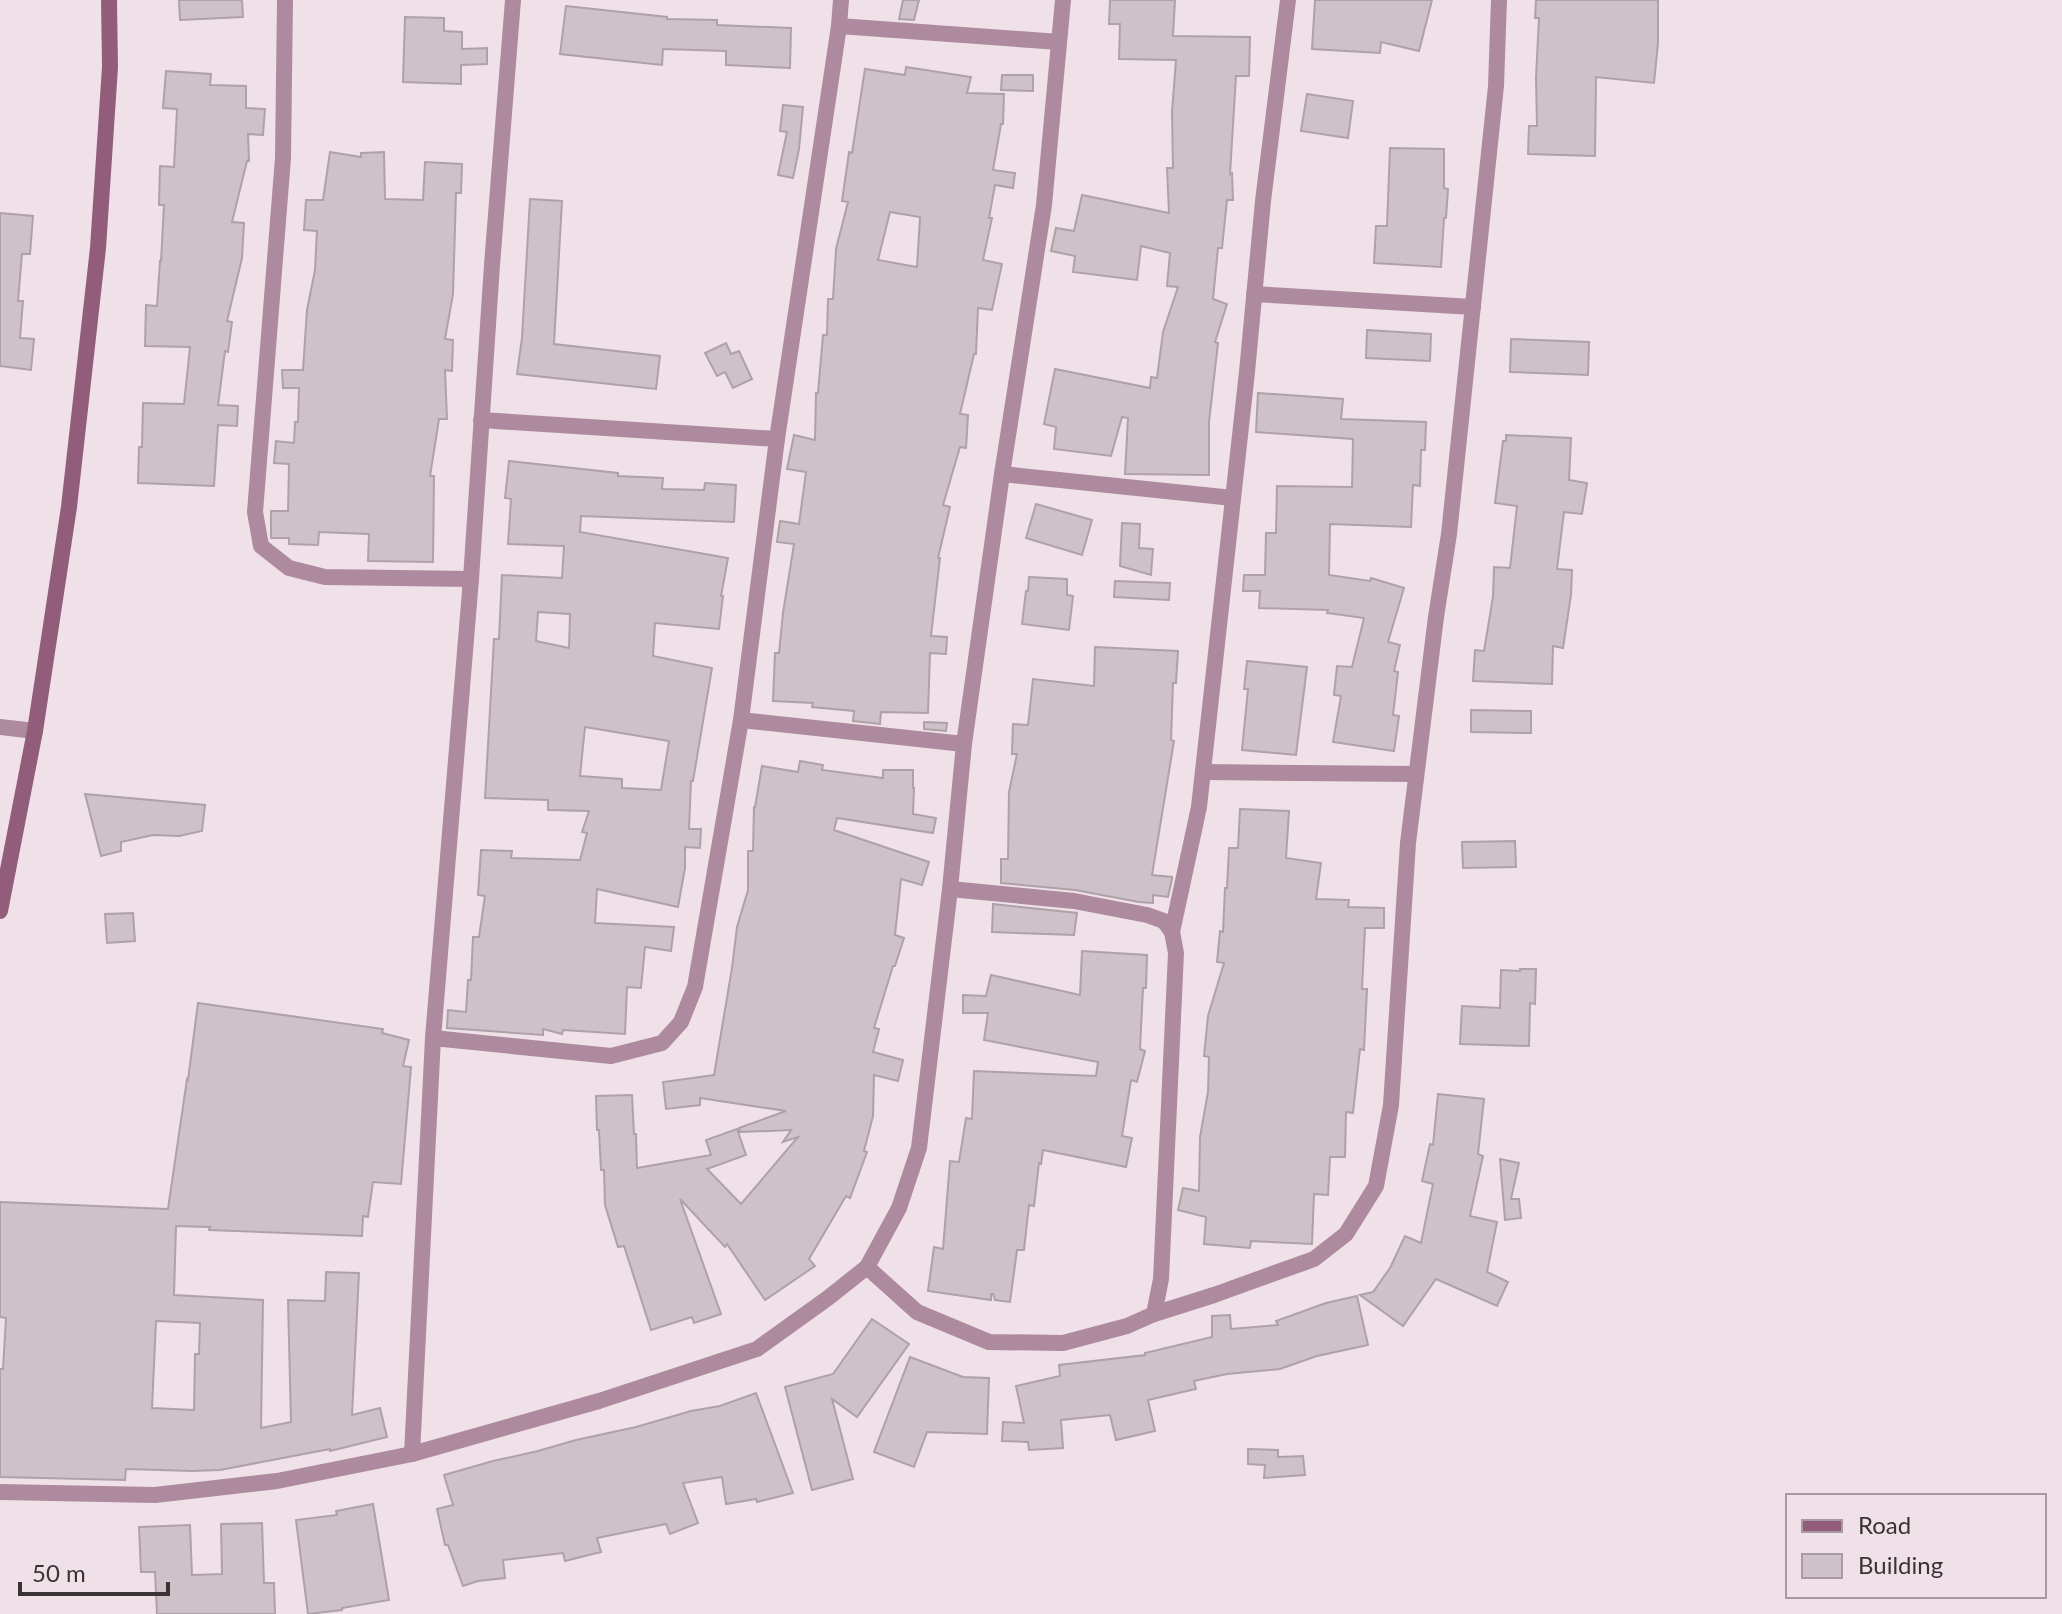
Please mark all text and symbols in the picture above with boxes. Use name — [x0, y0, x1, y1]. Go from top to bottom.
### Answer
legend — [1786, 1494, 2046, 1598]
text: Road — [1858, 1510, 1911, 1539]
scale bar — [20, 1546, 168, 1596]
text: Building — [1858, 1550, 1943, 1579]
text: 50 m — [32, 1558, 86, 1587]

